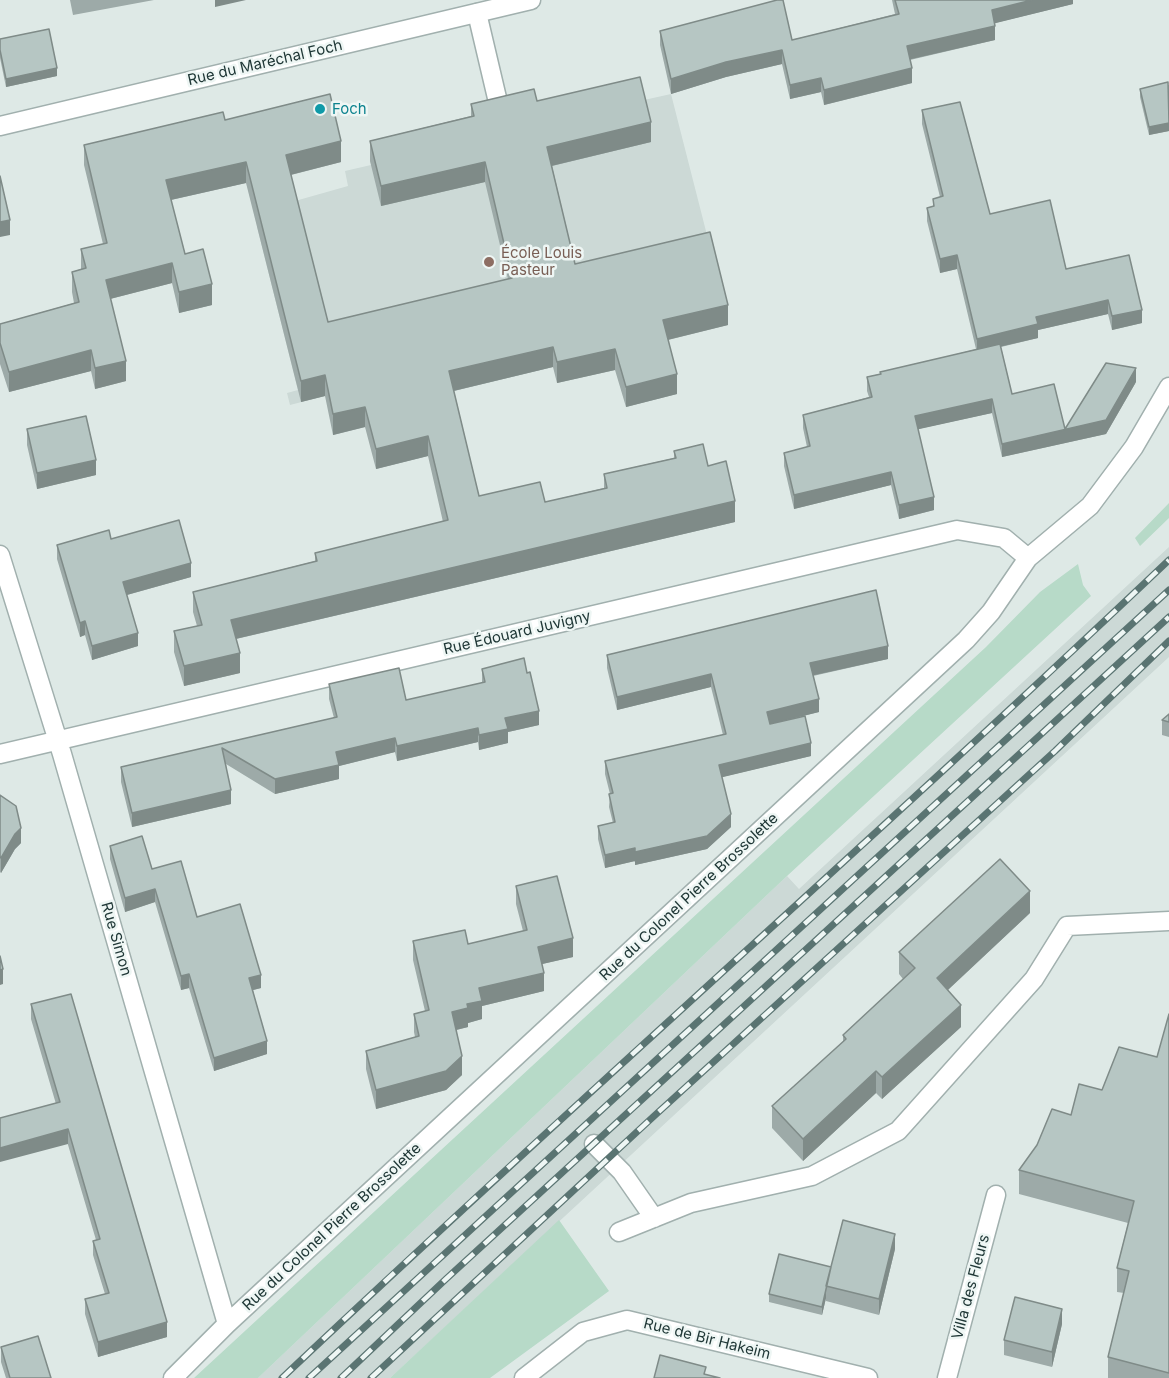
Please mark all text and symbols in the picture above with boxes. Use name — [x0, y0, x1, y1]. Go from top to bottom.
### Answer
street label: Rue du Maréchal Foch — [186, 36, 344, 90]
place label: Foch — [332, 100, 367, 118]
marker: Foch — [313, 102, 327, 116]
place label: École Louis Pasteur — [501, 244, 582, 279]
marker: École Louis Pasteur — [482, 255, 496, 269]
street label: Rue Édouard Juvigny — [442, 607, 592, 659]
street label: Rue du Colonel Pierre Brossolette — [596, 809, 782, 985]
street label: Rue Simon — [97, 900, 135, 978]
street label: Rue du Colonel Pierre Brossolette — [239, 1139, 425, 1315]
street label: Villa des Fleurs — [948, 1233, 994, 1341]
street label: Rue de Bir Hakeim — [642, 1315, 772, 1363]

